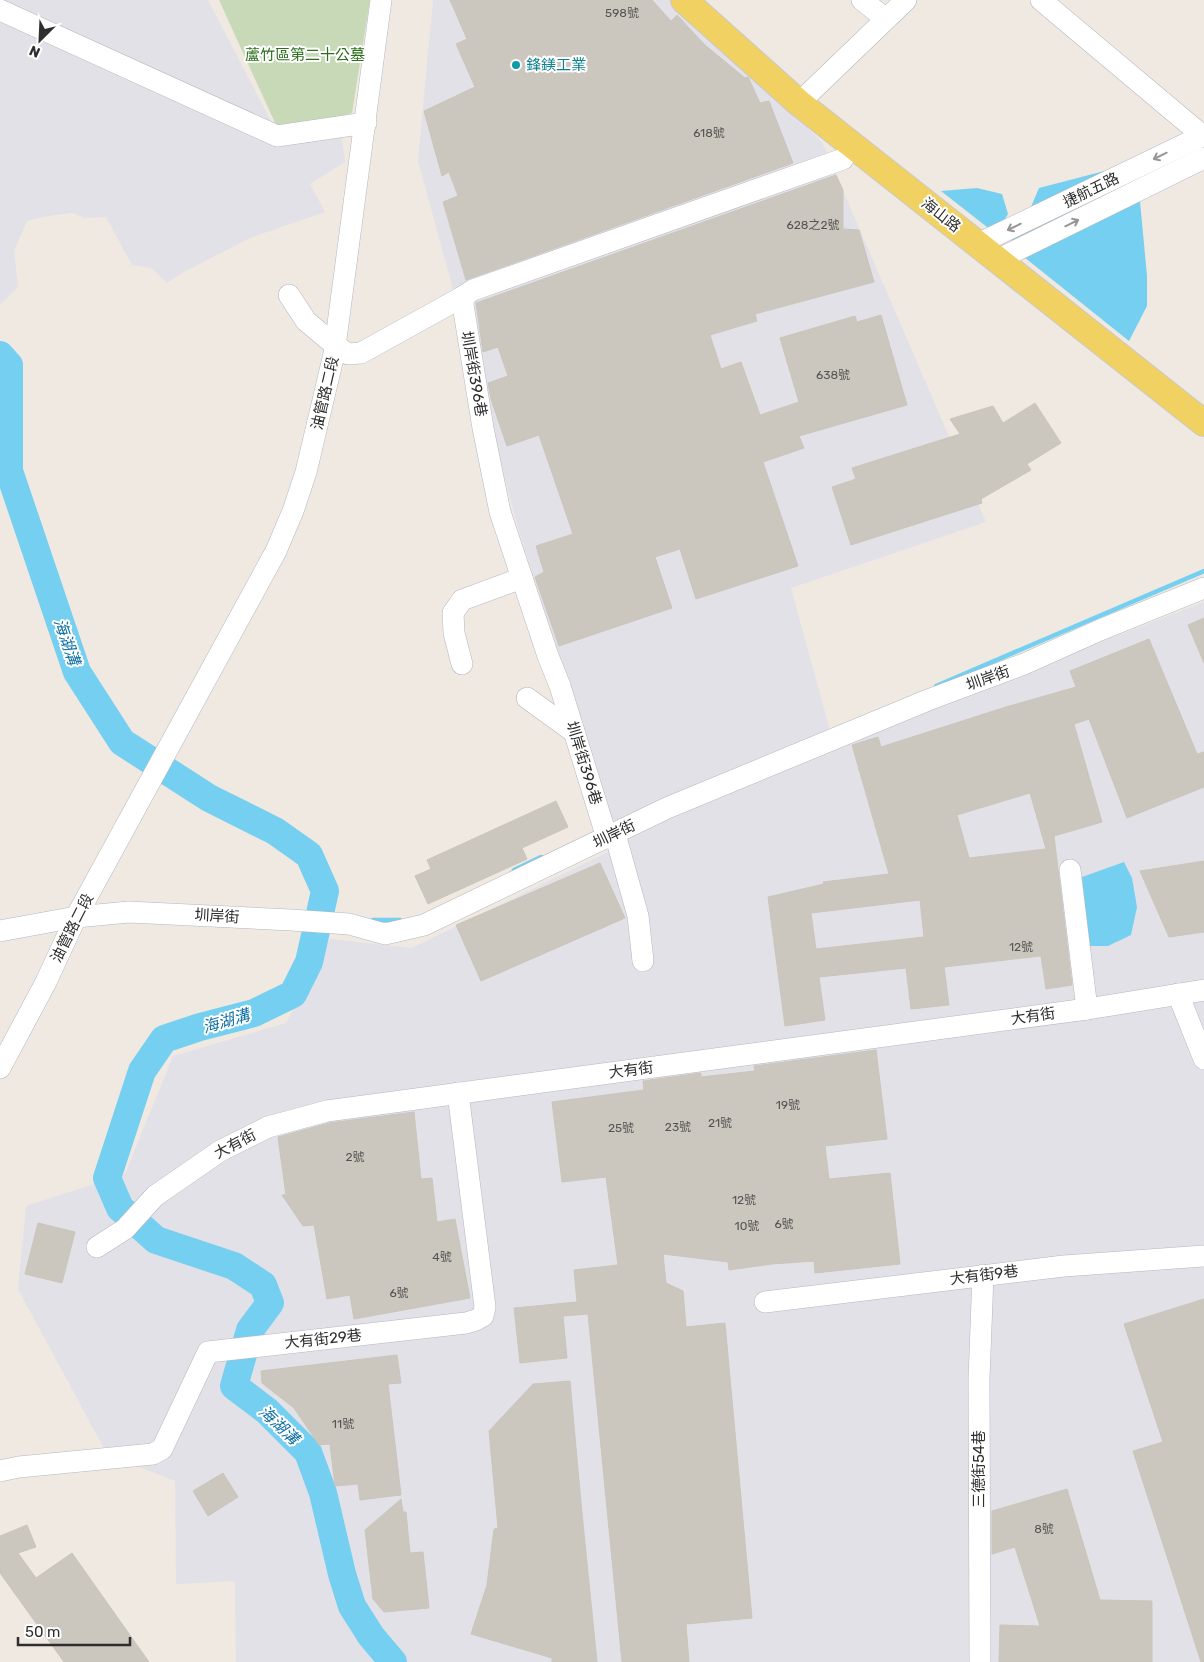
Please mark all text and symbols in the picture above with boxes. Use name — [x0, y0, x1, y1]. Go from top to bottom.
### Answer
house number: 598號 — [605, 6, 639, 20]
north arrow — [15, 15, 65, 65]
text: N — [27, 42, 43, 61]
park label: 蘆竹區第二十公墓 — [245, 46, 365, 64]
place label: 鋒鎂工業 — [526, 56, 586, 74]
marker: 鋒鎂工業 — [510, 59, 522, 71]
house number: 618號 — [693, 126, 725, 140]
one-way arrow — [1153, 152, 1168, 161]
street label: 捷航五路 — [1060, 169, 1122, 211]
street label: 海山路 — [918, 194, 964, 236]
house number: 628之2號 — [787, 218, 839, 232]
one-way arrow — [1064, 218, 1079, 227]
one-way arrow — [1007, 223, 1022, 232]
street label: 圳岸街396巷 — [458, 330, 490, 418]
street label: 油管路二段 — [308, 354, 342, 432]
house number: 638號 — [816, 368, 850, 382]
water label: 海湖溝 — [50, 616, 84, 670]
street label: 圳岸街 — [964, 662, 1012, 694]
street label: 圳岸街396巷 — [563, 719, 605, 807]
street label: 圳岸街 — [590, 816, 638, 852]
street label: 油管路二段 — [47, 890, 97, 966]
street label: 圳岸街 — [194, 906, 240, 926]
house number: 12號 — [1009, 940, 1033, 954]
street label: 大有街 — [1009, 1004, 1057, 1028]
water label: 海湖溝 — [200, 1005, 254, 1037]
street label: 大有街 — [608, 1058, 654, 1082]
house number: 19號 — [776, 1098, 800, 1112]
house number: 21號 — [708, 1116, 732, 1130]
house number: 23號 — [665, 1120, 691, 1134]
house number: 25號 — [608, 1121, 634, 1135]
street label: 大有街 — [211, 1125, 259, 1163]
house number: 2號 — [345, 1150, 365, 1164]
house number: 12號 — [732, 1193, 756, 1207]
house number: 6號 — [774, 1217, 794, 1231]
house number: 10號 — [735, 1219, 759, 1233]
house number: 4號 — [432, 1250, 452, 1264]
street label: 大有街9巷 — [949, 1262, 1019, 1288]
house number: 6號 — [389, 1286, 409, 1300]
street label: 大有街29巷 — [283, 1326, 363, 1352]
water label: 海湖溝 — [255, 1402, 304, 1450]
house number: 11號 — [332, 1417, 354, 1431]
street label: 三德街54巷 — [970, 1430, 988, 1508]
house number: 8號 — [1034, 1522, 1054, 1536]
scale bar — [18, 1614, 130, 1646]
text: 50 m — [25, 1623, 60, 1641]

